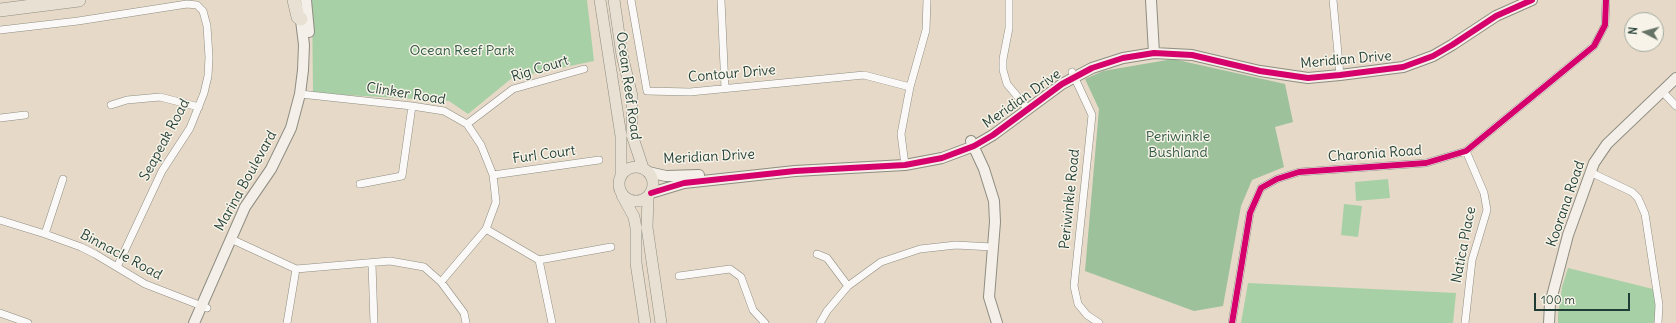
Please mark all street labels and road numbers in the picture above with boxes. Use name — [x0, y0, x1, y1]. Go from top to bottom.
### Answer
street label: Ocean Reef Road — [612, 31, 644, 141]
street label: Meridian Drive — [1300, 48, 1392, 72]
street label: Rig Court — [509, 52, 571, 86]
street label: Contour Drive — [688, 62, 776, 86]
street label: Meridian Drive — [980, 66, 1064, 132]
street label: Clinker Road — [365, 79, 447, 109]
street label: Seapeak Road — [136, 96, 194, 184]
street label: Marina Boulevard — [212, 128, 280, 234]
street label: Furl Court — [511, 142, 577, 168]
street label: Charonia Road — [1327, 142, 1423, 166]
street label: Meridian Drive — [663, 146, 755, 168]
street label: Periwinkle Road — [1056, 148, 1084, 250]
street label: Koorana Road — [1543, 159, 1589, 249]
street label: Natica Place — [1448, 205, 1480, 285]
street label: Binnacle Road — [77, 226, 165, 284]

